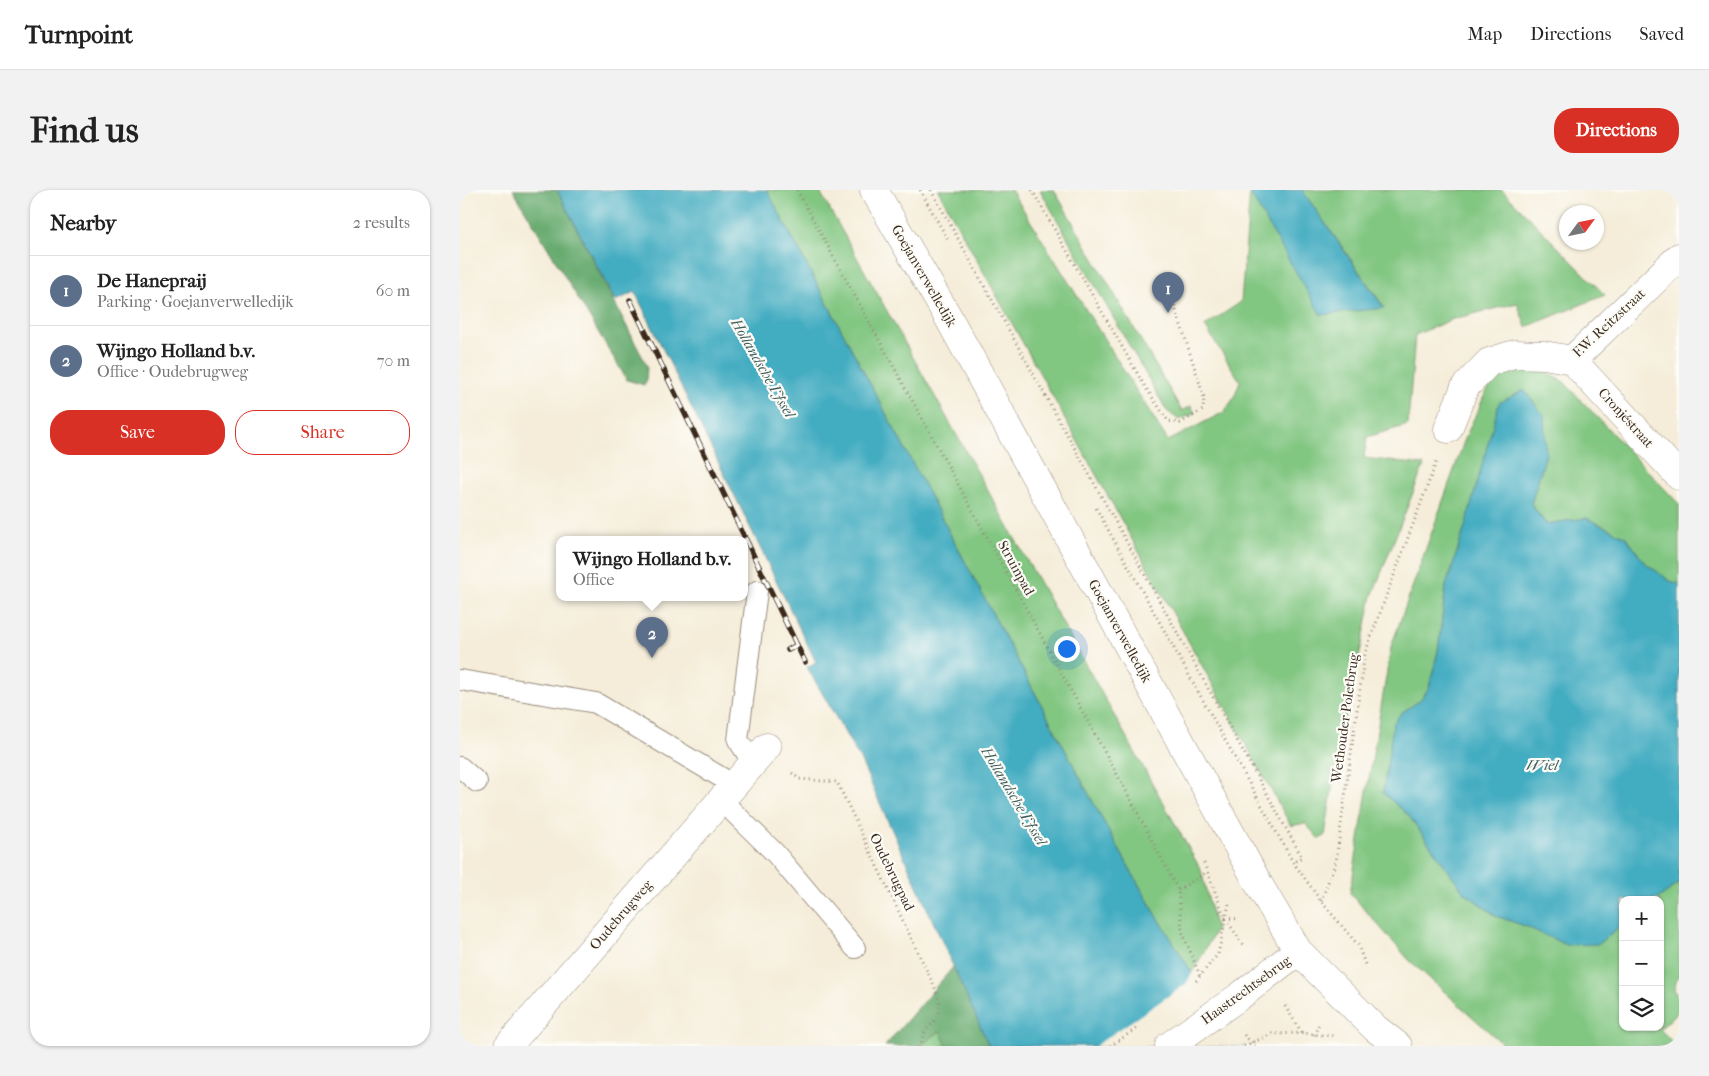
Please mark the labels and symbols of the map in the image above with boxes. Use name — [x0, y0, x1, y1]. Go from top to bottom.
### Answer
north arrow — [1559, 205, 1604, 250]
street label: Goejanverwelledijk — [888, 222, 961, 331]
pin: 1 — [1152, 272, 1184, 313]
street label: F.W. Reitzstraat — [1569, 285, 1649, 361]
water label: Hollandsche IJssel — [727, 314, 800, 423]
street label: Cronjéstraat — [1595, 384, 1657, 452]
street label: Struinpad — [994, 538, 1038, 599]
street label: Goejanverwelledijk — [1085, 576, 1156, 686]
pin: 2 — [636, 617, 668, 658]
your location — [1054, 636, 1080, 662]
street label: Wethouder Poletbrug — [1327, 652, 1363, 785]
water label: Hollandsche IJssel — [977, 743, 1052, 850]
water label: Wiel — [1526, 756, 1560, 774]
street label: Oudebrugpad — [866, 830, 918, 914]
street label: Oudebrugweg — [586, 876, 656, 953]
street label: Haastrechtsebrug — [1198, 952, 1295, 1028]

